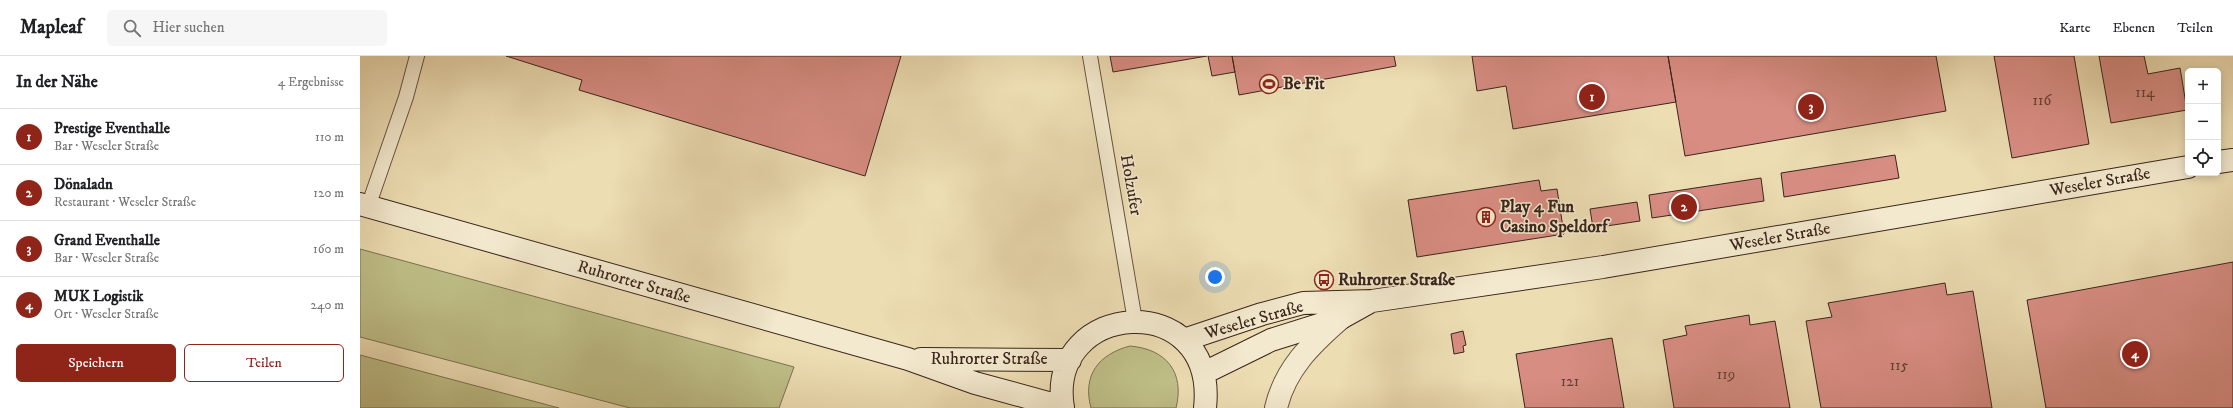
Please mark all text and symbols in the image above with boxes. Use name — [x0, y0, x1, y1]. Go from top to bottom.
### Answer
search box — [107, 10, 387, 46]
text: Mapleaf — [20, 16, 83, 39]
icon: search — [121, 17, 143, 39]
text: Hier suchen — [153, 18, 225, 37]
text: Karte — [2059, 19, 2090, 37]
text: Ebenen — [2112, 19, 2155, 37]
text: Teilen — [2177, 19, 2213, 37]
map controls — [2185, 68, 2221, 176]
button: + — [2185, 68, 2221, 104]
text: In der Nähe — [16, 71, 98, 93]
sports icon: Be Fit — [1258, 73, 1280, 95]
place label: Be Fit — [1283, 73, 1325, 95]
text: 4 Ergebnisse — [278, 74, 344, 90]
pin: 1 — [1579, 82, 1605, 112]
house number: 114 — [2135, 83, 2155, 102]
house number: 116 — [2033, 91, 2053, 110]
pin: 3 — [1798, 92, 1824, 122]
button: − — [2185, 104, 2221, 140]
text: Prestige Eventhalle — [54, 119, 170, 138]
text: 1 — [27, 129, 31, 145]
text: 110 m — [315, 129, 344, 145]
text: Bar · Weseler Straße — [54, 138, 159, 154]
button: locate — [2185, 140, 2221, 176]
street label: Holzufer — [1115, 153, 1147, 218]
street label: Weseler Straße — [2047, 162, 2152, 202]
text: Dönaladn — [54, 175, 113, 194]
text: 2 — [26, 185, 32, 201]
text: 120 m — [313, 185, 344, 201]
pin: 2 — [1671, 192, 1697, 222]
text: Restaurant · Weseler Straße — [54, 194, 196, 210]
place label: Play 4 Fun Casino Speldorf — [1500, 196, 1611, 238]
building icon: Play 4 Fun Casino Speldorf — [1475, 206, 1497, 228]
street label: Weseler Straße — [1727, 217, 1832, 257]
text: Grand Eventhalle — [54, 231, 160, 250]
text: 3 — [27, 241, 31, 257]
text: 160 m — [313, 241, 344, 257]
text: Bar · Weseler Straße — [54, 250, 159, 266]
street label: Ruhrorter Straße — [575, 255, 693, 309]
your location — [1205, 267, 1225, 287]
bus stop icon: Ruhrorter Straße — [1313, 269, 1335, 291]
place label: Ruhrorter Straße — [1338, 269, 1455, 291]
text: MUK Logistik — [54, 287, 143, 306]
street label: Weseler Straße — [1201, 295, 1306, 345]
text: 4 — [25, 297, 33, 313]
text: 240 m — [311, 297, 344, 313]
text: Ort · Weseler Straße — [54, 306, 159, 322]
pin: 4 — [2122, 339, 2148, 369]
button: Speichern — [16, 344, 176, 382]
button: Teilen — [184, 344, 344, 382]
street label: Ruhrorter Straße — [931, 348, 1047, 370]
house number: 115 — [1890, 356, 1909, 375]
house number: 119 — [1717, 365, 1735, 384]
house number: 121 — [1561, 372, 1579, 391]

